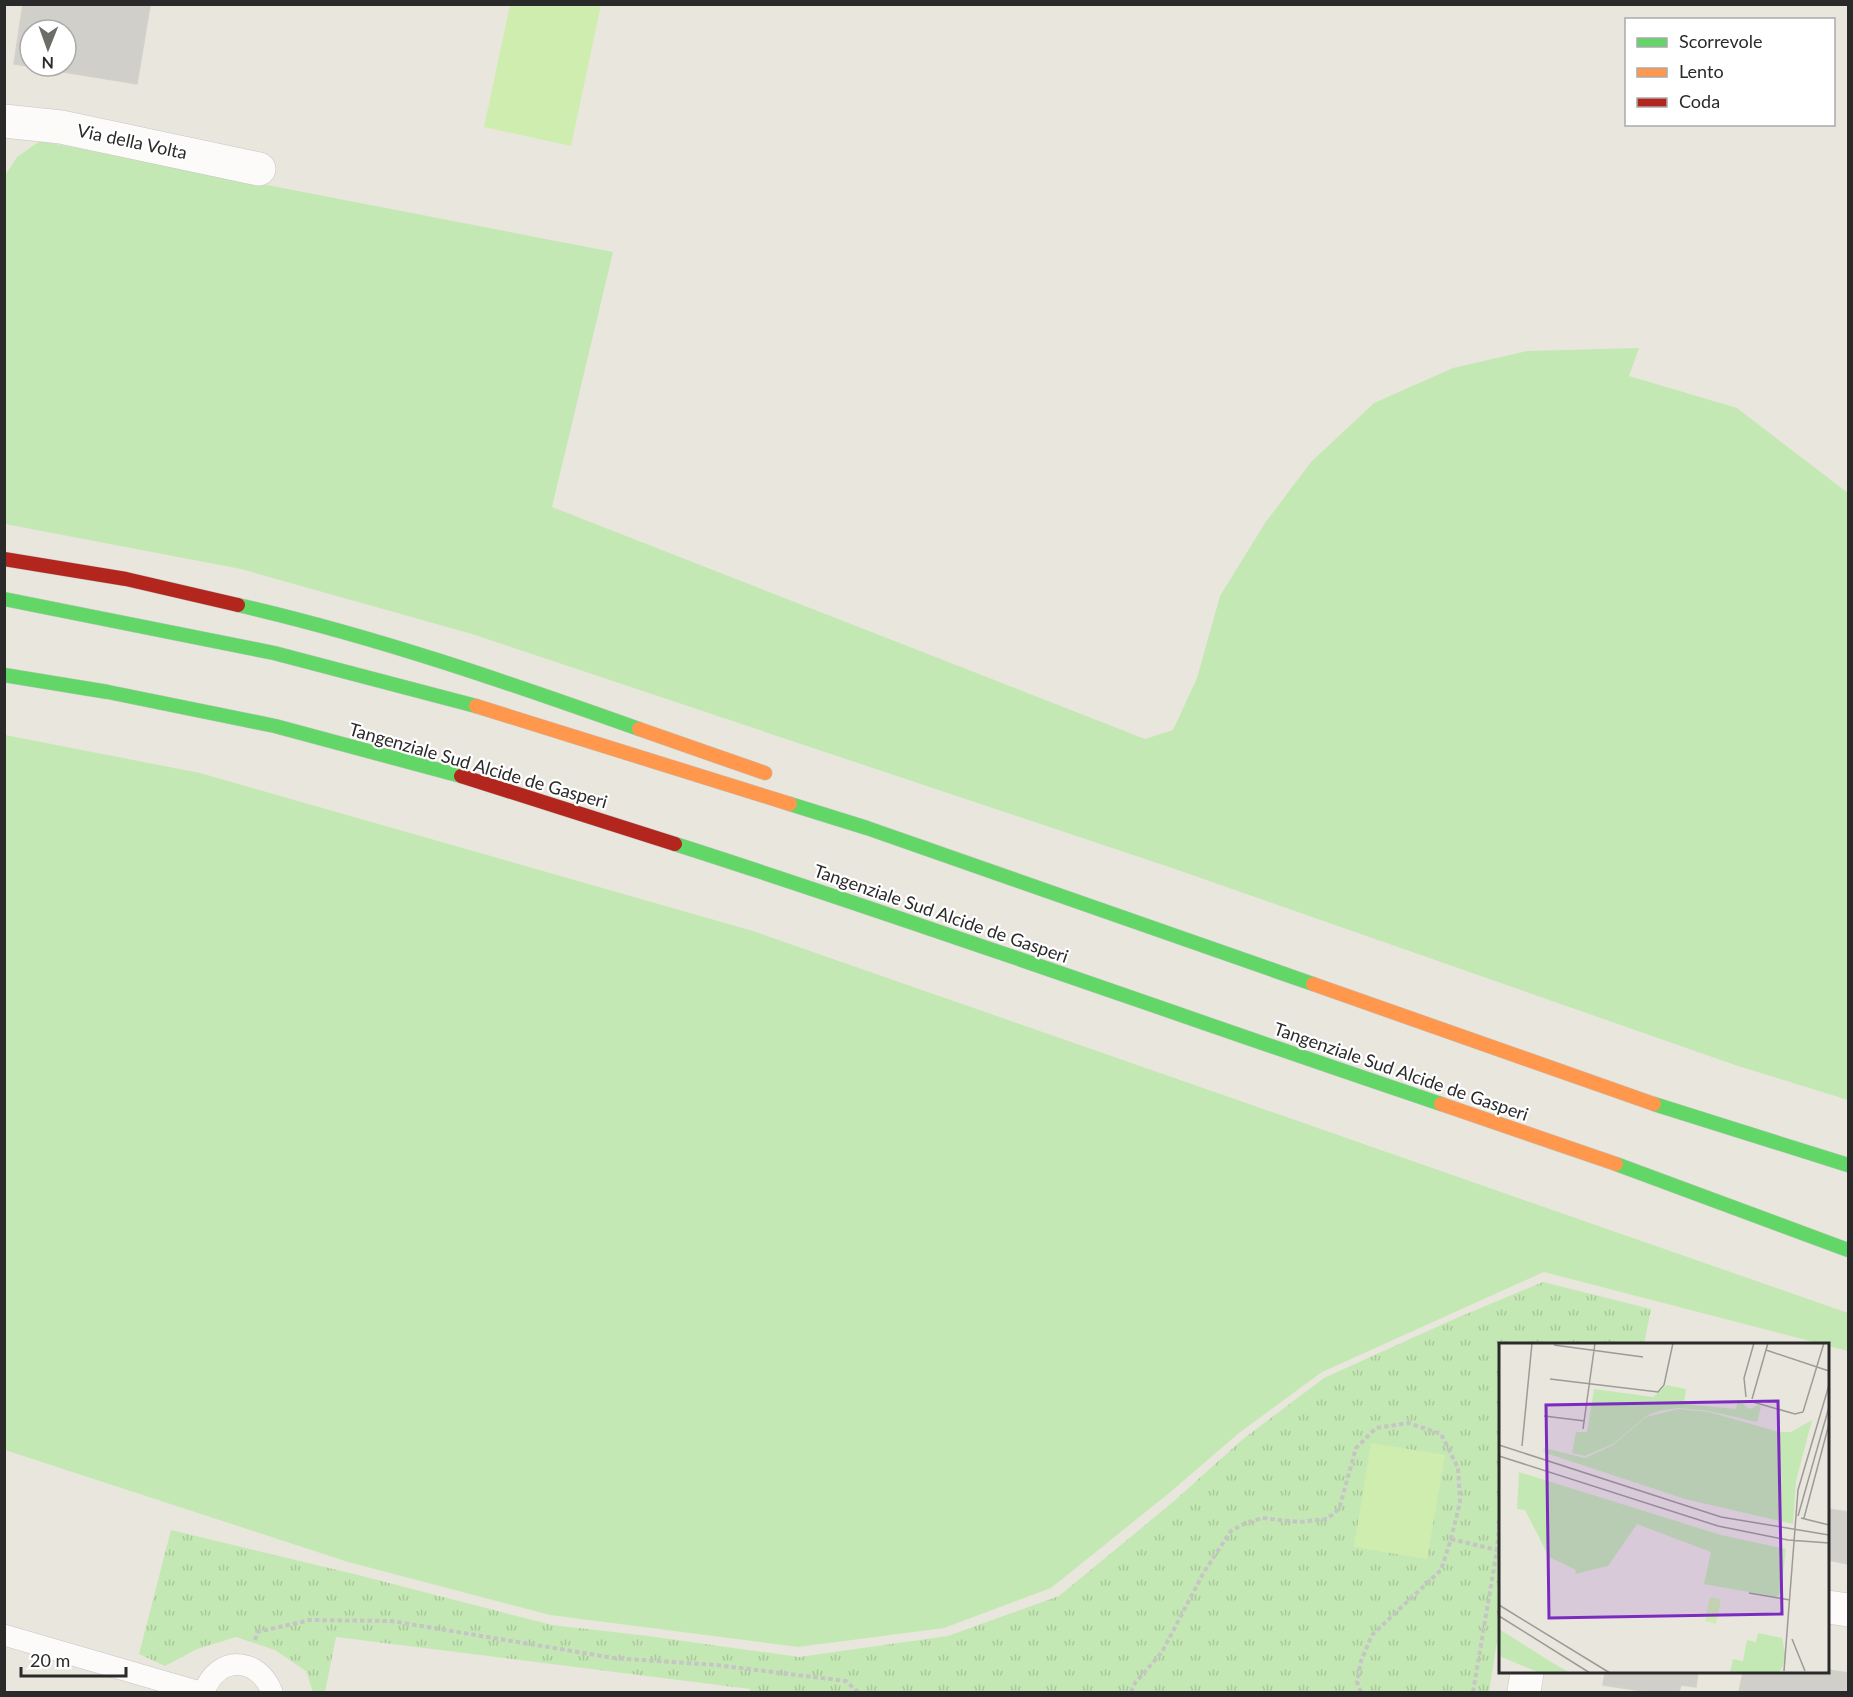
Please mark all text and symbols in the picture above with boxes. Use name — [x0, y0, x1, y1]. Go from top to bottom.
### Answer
north arrow — [18, 18, 78, 78]
legend — [1625, 18, 1835, 126]
text: Scorrevole — [1679, 30, 1762, 52]
text: N — [41, 54, 54, 73]
text: Lento — [1679, 60, 1724, 82]
text: Coda — [1679, 90, 1720, 112]
street label: Via della Volta — [75, 119, 189, 163]
street label: Tangenziale Sud Alcide de Gasperi — [347, 718, 610, 813]
street label: Tangenziale Sud Alcide de Gasperi — [811, 859, 1072, 967]
street label: Tangenziale Sud Alcide de Gasperi — [1271, 1017, 1532, 1125]
inset map — [1499, 1343, 1829, 1673]
scale bar — [21, 1640, 126, 1678]
text: 20 m — [30, 1649, 70, 1671]

